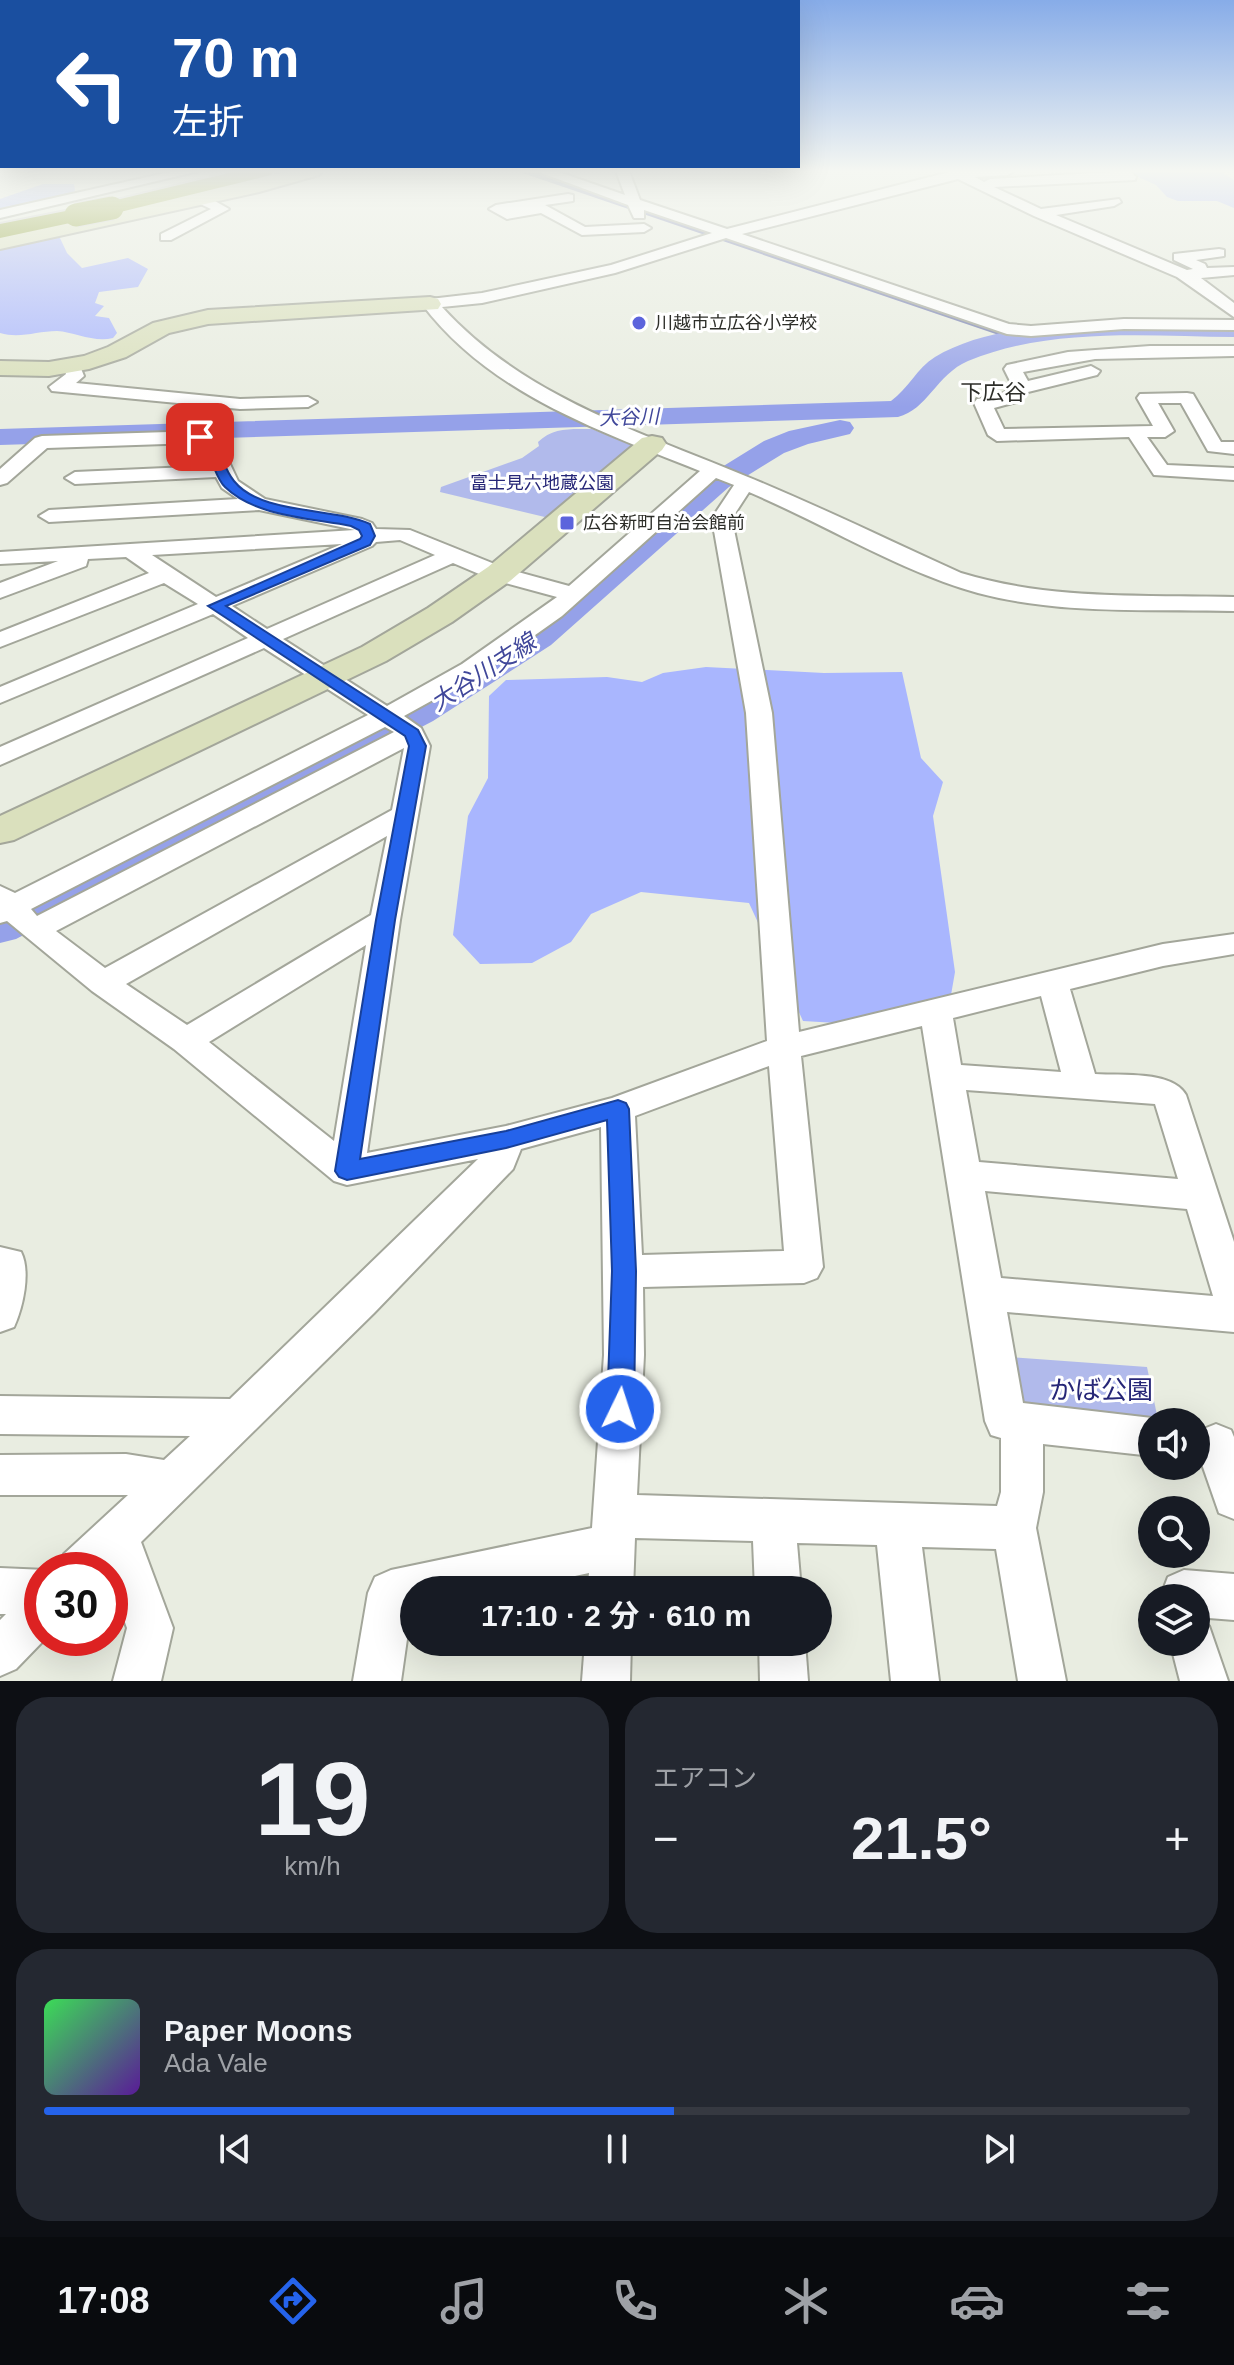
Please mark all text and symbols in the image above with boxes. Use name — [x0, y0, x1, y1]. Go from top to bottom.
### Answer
text: 70 m — [172, 26, 300, 89]
icon: left — [40, 32, 144, 136]
text: 左折 — [172, 101, 244, 142]
place label: 川越市立広谷小学校 — [655, 313, 817, 333]
marker: 川越市立広谷小学校 — [630, 314, 648, 332]
district label: 下広谷 — [960, 380, 1026, 405]
pin — [166, 403, 234, 471]
water label: 大谷川 — [599, 405, 661, 429]
icon: arrive — [178, 415, 222, 459]
park label: 富士見六地蔵公園 — [470, 473, 614, 493]
place label: 広谷新町自治会館前 — [583, 513, 745, 533]
marker: 広谷新町自治会館前 — [558, 514, 576, 532]
water label: 大谷川支線 — [425, 626, 543, 716]
position arrow — [578, 1367, 662, 1451]
park label: かば公園 — [1049, 1375, 1153, 1405]
map controls — [1138, 1408, 1210, 1656]
button: sound — [1138, 1408, 1210, 1480]
button: search — [1138, 1496, 1210, 1568]
speed limit sign: 30 — [24, 1552, 128, 1656]
button: layers — [1138, 1584, 1210, 1656]
text: 17:10 · 2 分 · 610 m — [481, 1599, 751, 1632]
text: 19 — [255, 1741, 370, 1857]
text: エアコン — [653, 1763, 757, 1793]
text: 21.5° — [851, 1805, 992, 1872]
text: − — [653, 1814, 679, 1863]
text: + — [1164, 1814, 1190, 1863]
text: km/h — [284, 1851, 341, 1881]
text: Paper Moons — [164, 2014, 352, 2047]
text: Ada Vale — [164, 2048, 268, 2078]
icon: previous — [213, 2127, 257, 2171]
icon: pause — [595, 2127, 639, 2171]
icon: next — [977, 2127, 1021, 2171]
icon: directions — [265, 2273, 321, 2329]
icon: music — [436, 2273, 492, 2329]
icon: phone — [607, 2273, 663, 2329]
icon: climate — [778, 2273, 834, 2329]
icon: car — [949, 2273, 1005, 2329]
icon: filters — [1120, 2273, 1176, 2329]
text: 17:08 — [58, 2280, 150, 2321]

